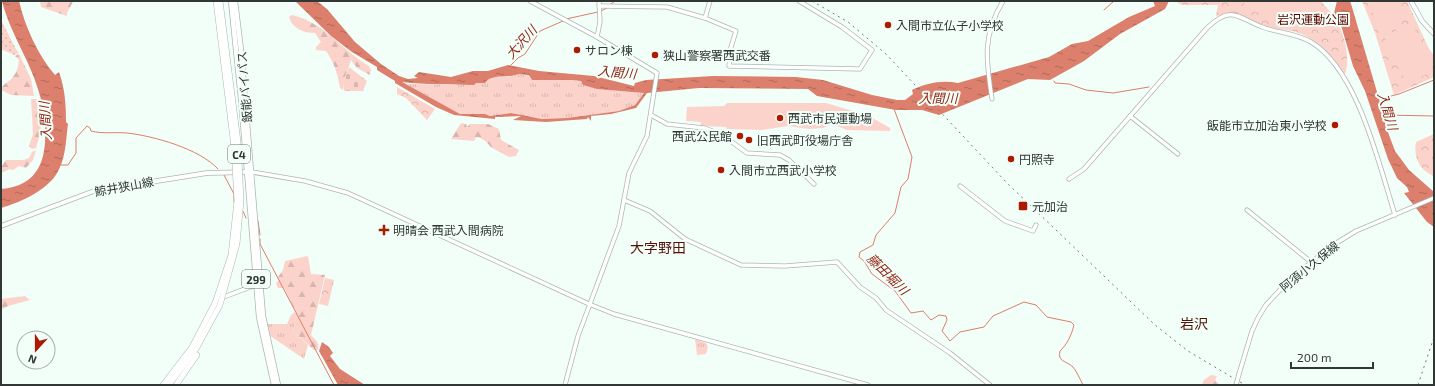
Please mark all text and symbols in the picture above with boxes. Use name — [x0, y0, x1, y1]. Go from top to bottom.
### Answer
park label: 岩沢運動公園 — [1277, 12, 1349, 26]
place label: 入間市立仏子小学校 — [896, 18, 1004, 32]
marker: 入間市立仏子小学校 — [883, 20, 893, 30]
water label: 大沢川 — [502, 21, 541, 62]
place label: サロン棟 — [585, 43, 633, 57]
marker: サロン棟 — [572, 45, 582, 55]
place label: 狭山警察署西武交番 — [663, 48, 771, 62]
marker: 狭山警察署西武交番 — [650, 50, 660, 60]
street label: 飯能バイパス — [234, 51, 254, 123]
water label: 入間川 — [597, 62, 639, 82]
water label: 入間川 — [918, 90, 959, 106]
water label: 入間川 — [1375, 90, 1402, 134]
water label: 入間川 — [36, 99, 54, 141]
place label: 西武市民運動場 — [788, 111, 872, 125]
marker: 西武市民運動場 — [775, 113, 785, 123]
place label: 飯能市立加治東小学校 — [1207, 118, 1327, 132]
marker: 飯能市立加治東小学校 — [1330, 120, 1340, 130]
place label: 西武公民館 — [672, 129, 732, 143]
marker: 西武公民館 — [735, 131, 745, 141]
place label: 旧西武町役場庁舎 — [757, 133, 853, 147]
marker: 旧西武町役場庁舎 — [744, 135, 754, 145]
road number: C4 — [228, 145, 250, 163]
place label: 円照寺 — [1019, 152, 1055, 166]
marker: 円照寺 — [1006, 154, 1016, 164]
place label: 入間市立西武小学校 — [729, 163, 837, 177]
marker: 入間市立西武小学校 — [716, 165, 726, 175]
street label: 鯨井狭山線 — [93, 174, 155, 198]
place label: 元加治 — [1032, 199, 1068, 213]
marker: 元加治 — [1017, 200, 1029, 212]
place label: 明晴会 西武入間病院 — [393, 223, 504, 237]
marker: 明晴会 西武入間病院 — [378, 224, 390, 236]
street label: 阿須小久保線 — [1277, 238, 1341, 294]
district label: 大字野田 — [630, 239, 686, 256]
water label: 藤田堀川 — [864, 250, 913, 299]
road number: 299 — [242, 270, 270, 288]
district label: 岩沢 — [1180, 315, 1208, 332]
north arrow — [16, 330, 56, 370]
scale bar — [1291, 344, 1373, 370]
text: 200 m — [1297, 350, 1331, 364]
text: N — [26, 352, 38, 367]

